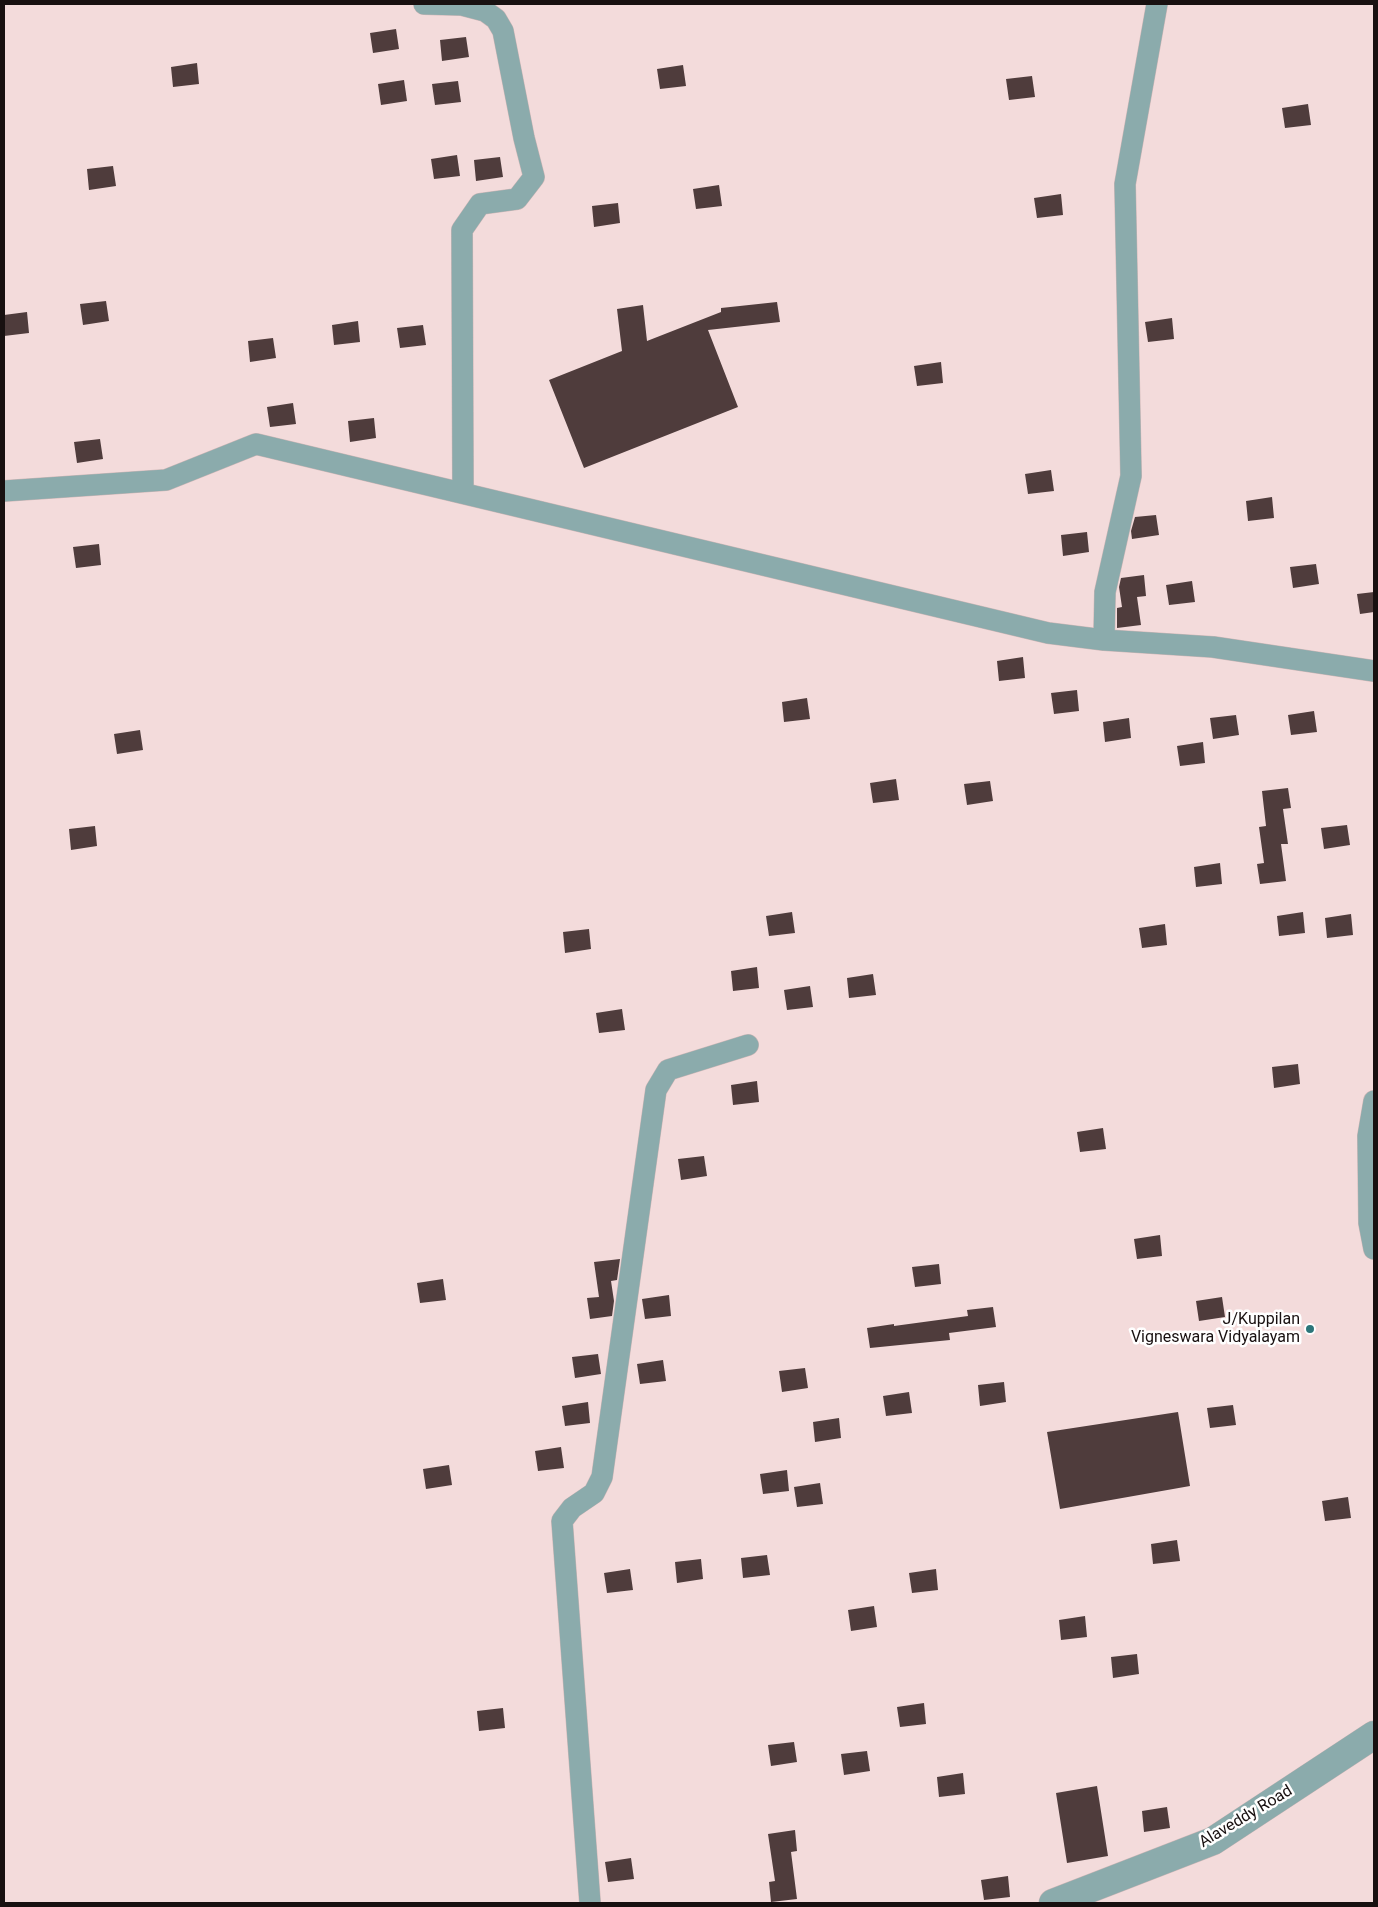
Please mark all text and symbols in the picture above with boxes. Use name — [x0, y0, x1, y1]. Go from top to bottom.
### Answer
place label: J/Kuppilan Vigneswara Vidyalayam — [1131, 1310, 1300, 1348]
marker: J/Kuppilan Vigneswara Vidyalayam — [1304, 1323, 1316, 1335]
street label: Alaveddy Road — [1196, 1782, 1296, 1852]

